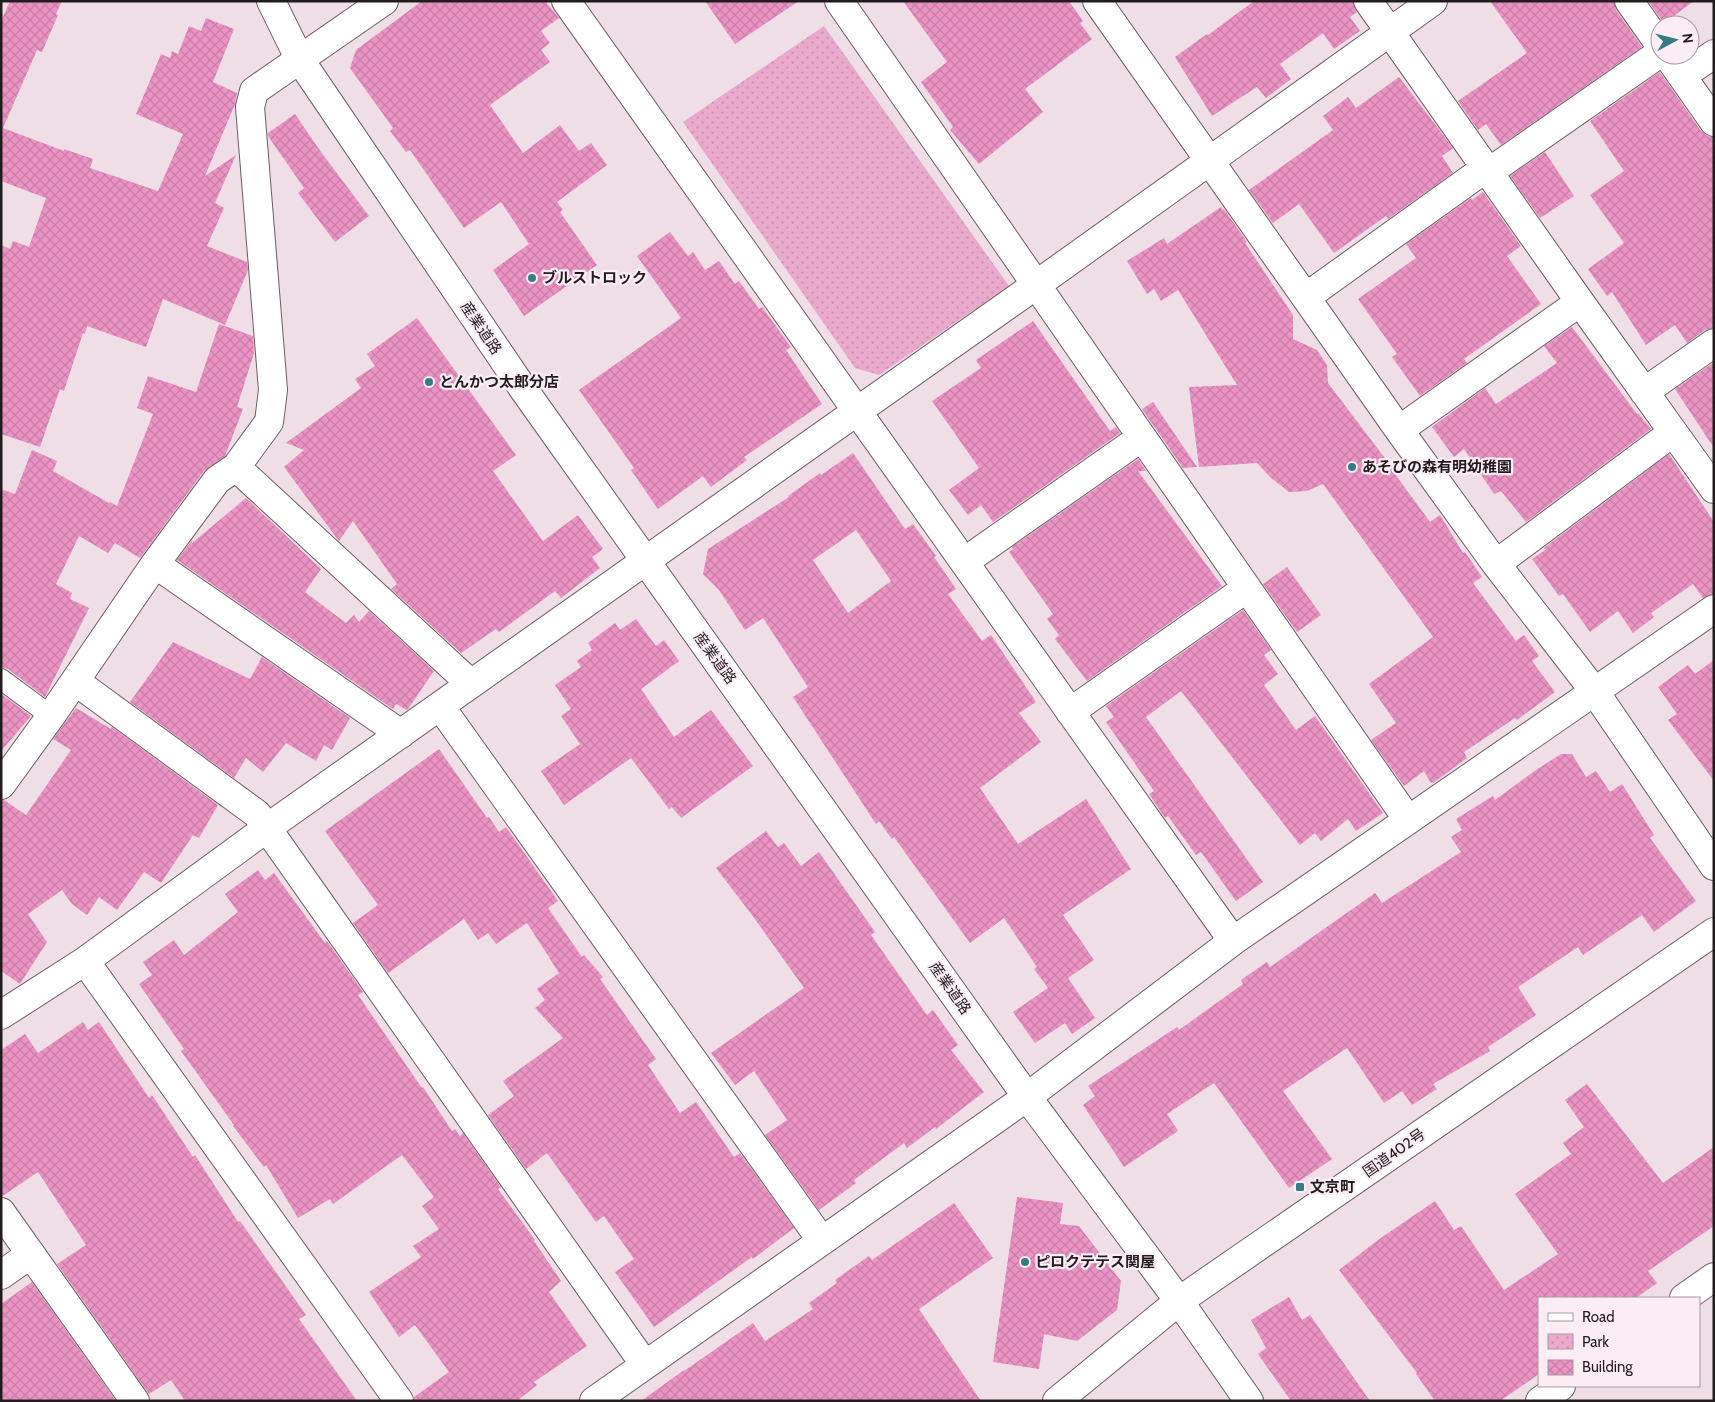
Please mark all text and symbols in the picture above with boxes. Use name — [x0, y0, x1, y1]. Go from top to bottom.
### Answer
north arrow — [1650, 15, 1700, 65]
text: N — [1678, 32, 1697, 44]
place label: ブルストロック — [542, 269, 647, 287]
marker: ブルストロック — [526, 272, 538, 284]
street label: 産業道路 — [457, 298, 505, 358]
place label: とんかつ太郎分店 — [439, 373, 559, 391]
marker: とんかつ太郎分店 — [423, 376, 435, 388]
place label: あそびの森有明幼稚園 — [1362, 458, 1512, 476]
marker: あそびの森有明幼稚園 — [1346, 461, 1358, 473]
street label: 産業道路 — [690, 628, 740, 688]
street label: 産業道路 — [925, 958, 975, 1018]
street label: 国道402号 — [1359, 1125, 1429, 1181]
place label: 文京町 — [1310, 1178, 1355, 1196]
marker: 文京町 — [1294, 1181, 1306, 1193]
place label: ピロクテテス関屋 — [1035, 1253, 1155, 1271]
marker: ピロクテテス関屋 — [1019, 1256, 1031, 1268]
legend — [1538, 1297, 1700, 1387]
text: Road — [1582, 1308, 1615, 1326]
text: Park — [1582, 1333, 1609, 1351]
text: Building — [1582, 1358, 1633, 1376]

